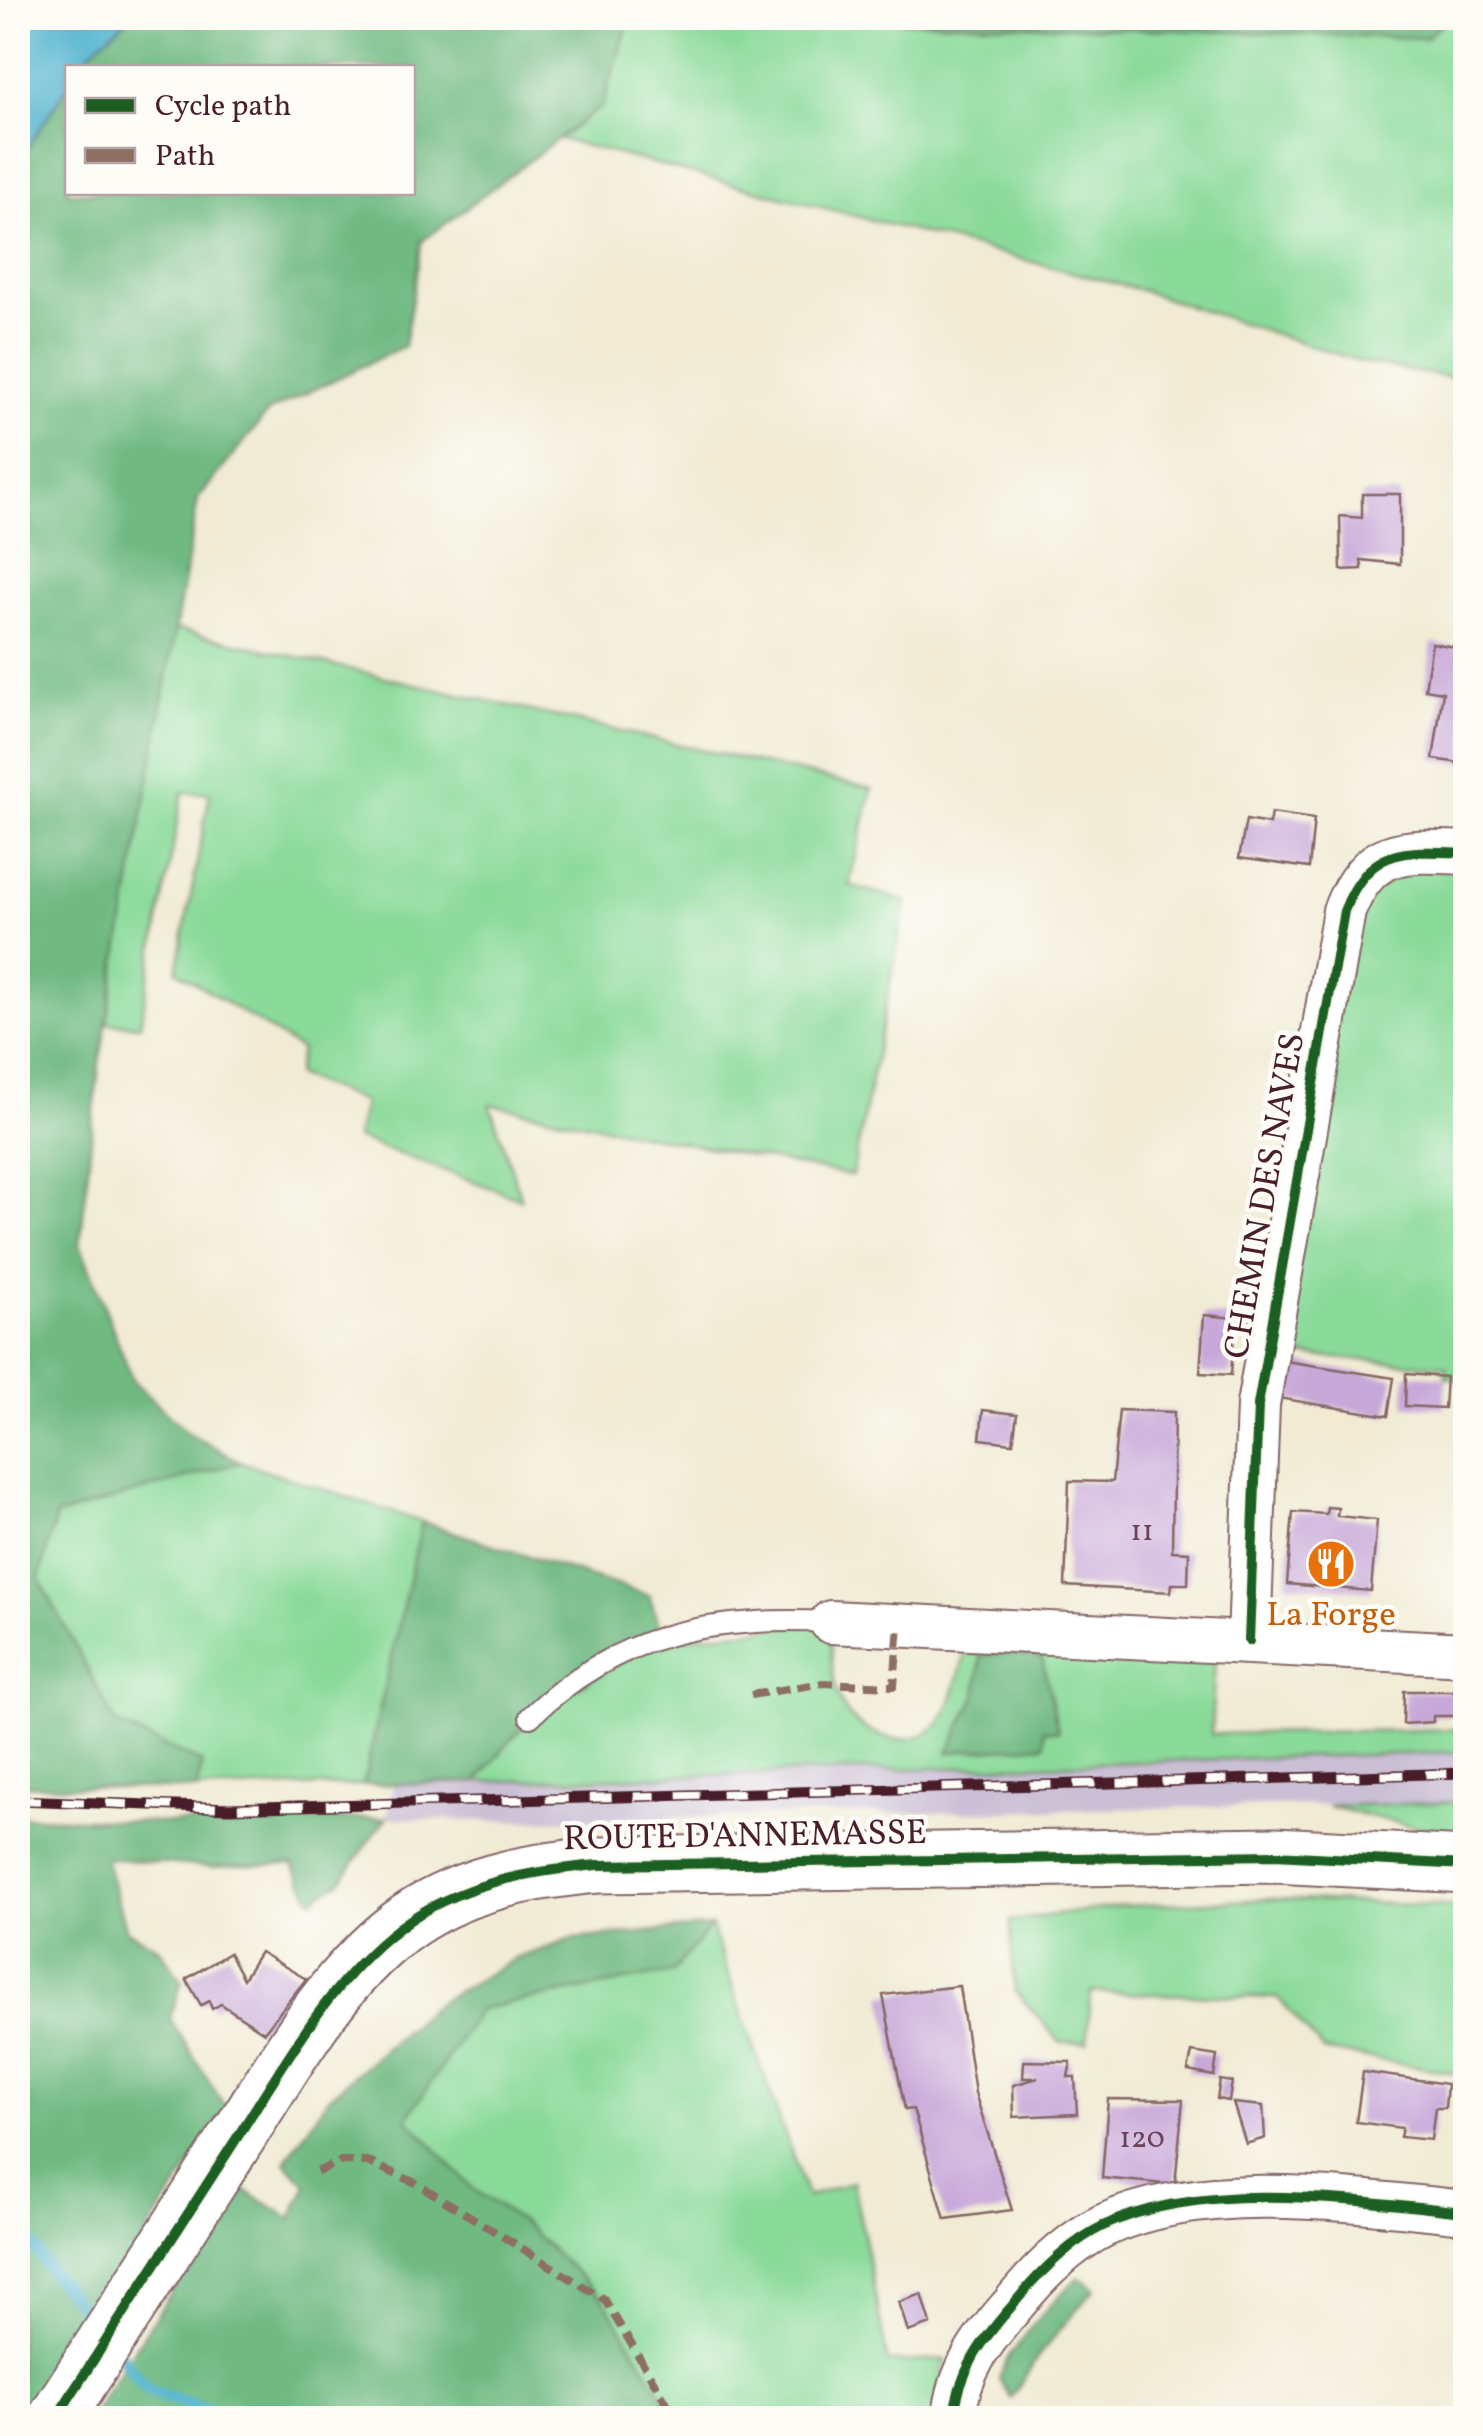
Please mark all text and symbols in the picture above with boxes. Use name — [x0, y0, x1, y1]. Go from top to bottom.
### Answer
legend — [65, 65, 415, 195]
text: Cycle path — [155, 86, 291, 128]
text: Path — [155, 136, 215, 178]
street label: CHEMIN DES NAVES — [1214, 1029, 1318, 1363]
house number: 11 — [1130, 1511, 1154, 1553]
restaurant icon: La Forge — [1305, 1538, 1357, 1590]
place label: La Forge — [1266, 1592, 1396, 1640]
street label: ROUTE D'ANNEMASSE — [563, 1810, 927, 1864]
house number: 120 — [1119, 2118, 1165, 2160]

